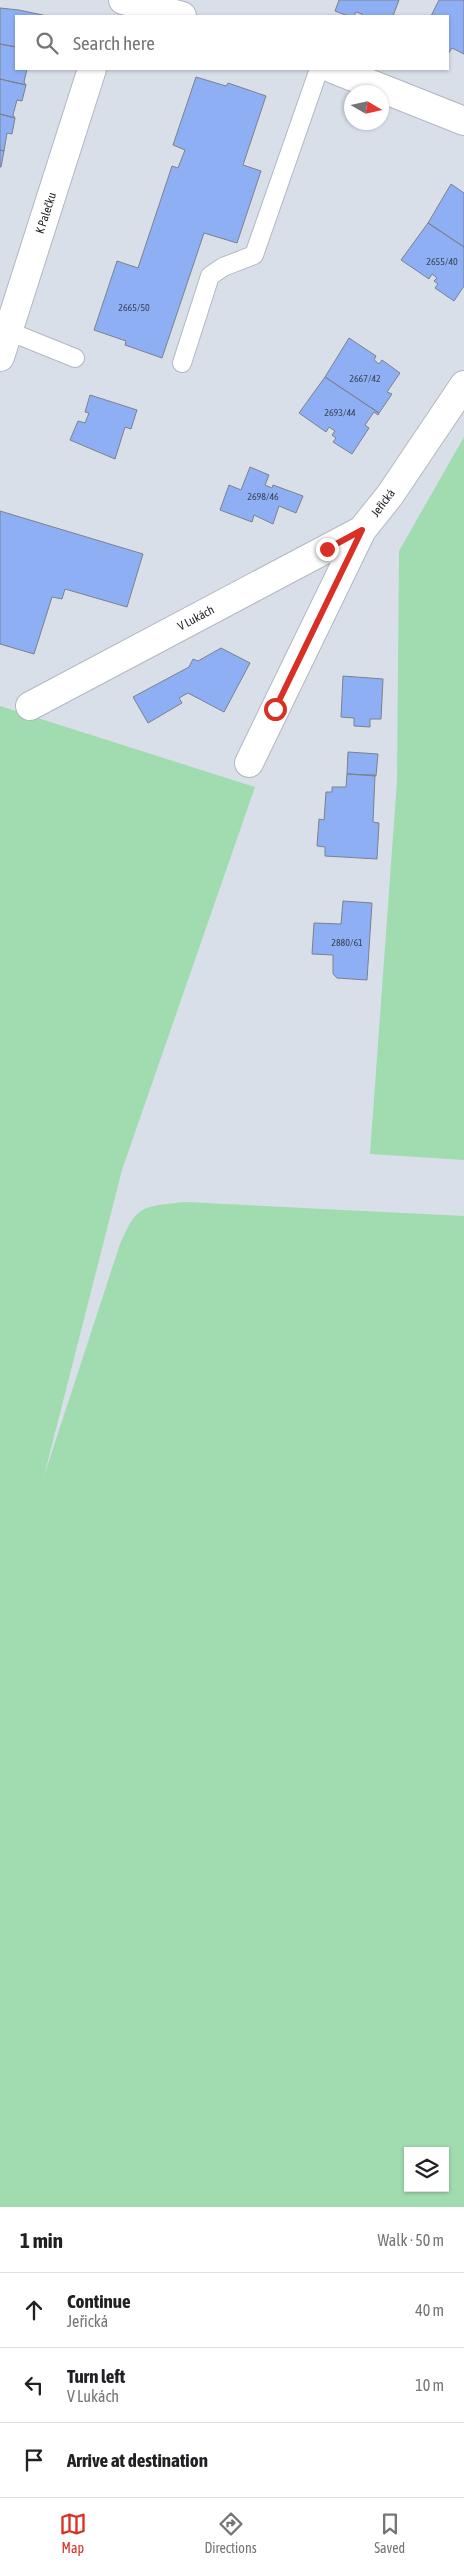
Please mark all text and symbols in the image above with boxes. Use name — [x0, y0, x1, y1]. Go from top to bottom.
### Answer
search box — [15, 15, 449, 70]
icon: search — [33, 29, 61, 57]
text: Search here — [73, 32, 155, 54]
north arrow — [344, 85, 389, 130]
street label: K Palečku — [33, 190, 59, 235]
house number: 2655/40 — [426, 256, 458, 267]
house number: 2665/50 — [118, 302, 150, 313]
house number: 2667/42 — [349, 373, 381, 384]
house number: 2693/44 — [324, 407, 356, 418]
street label: Jeřická — [368, 486, 398, 520]
house number: 2698/46 — [247, 491, 279, 502]
route end — [316, 538, 339, 561]
street label: V Lukách — [175, 603, 217, 633]
route start — [264, 698, 287, 721]
house number: 2880/61 — [331, 937, 363, 948]
map controls — [404, 2147, 449, 2192]
button: layers — [404, 2147, 449, 2192]
text: 1 min — [20, 2228, 63, 2252]
text: Walk · 50 m — [378, 2231, 444, 2249]
text: Continue — [67, 2290, 131, 2312]
icon: ahead — [20, 2296, 48, 2324]
text: 40 m — [415, 2301, 444, 2319]
text: Jeřická — [67, 2312, 108, 2330]
text: Turn left — [67, 2365, 125, 2387]
icon: left — [20, 2371, 48, 2399]
text: 10 m — [415, 2376, 444, 2394]
text: V Lukách — [67, 2387, 119, 2405]
icon: arrive — [20, 2446, 48, 2474]
text: Arrive at destination — [67, 2449, 208, 2471]
tab: Map — [59, 2510, 87, 2556]
tab: Directions — [204, 2510, 257, 2556]
tab: Saved — [374, 2510, 405, 2556]

